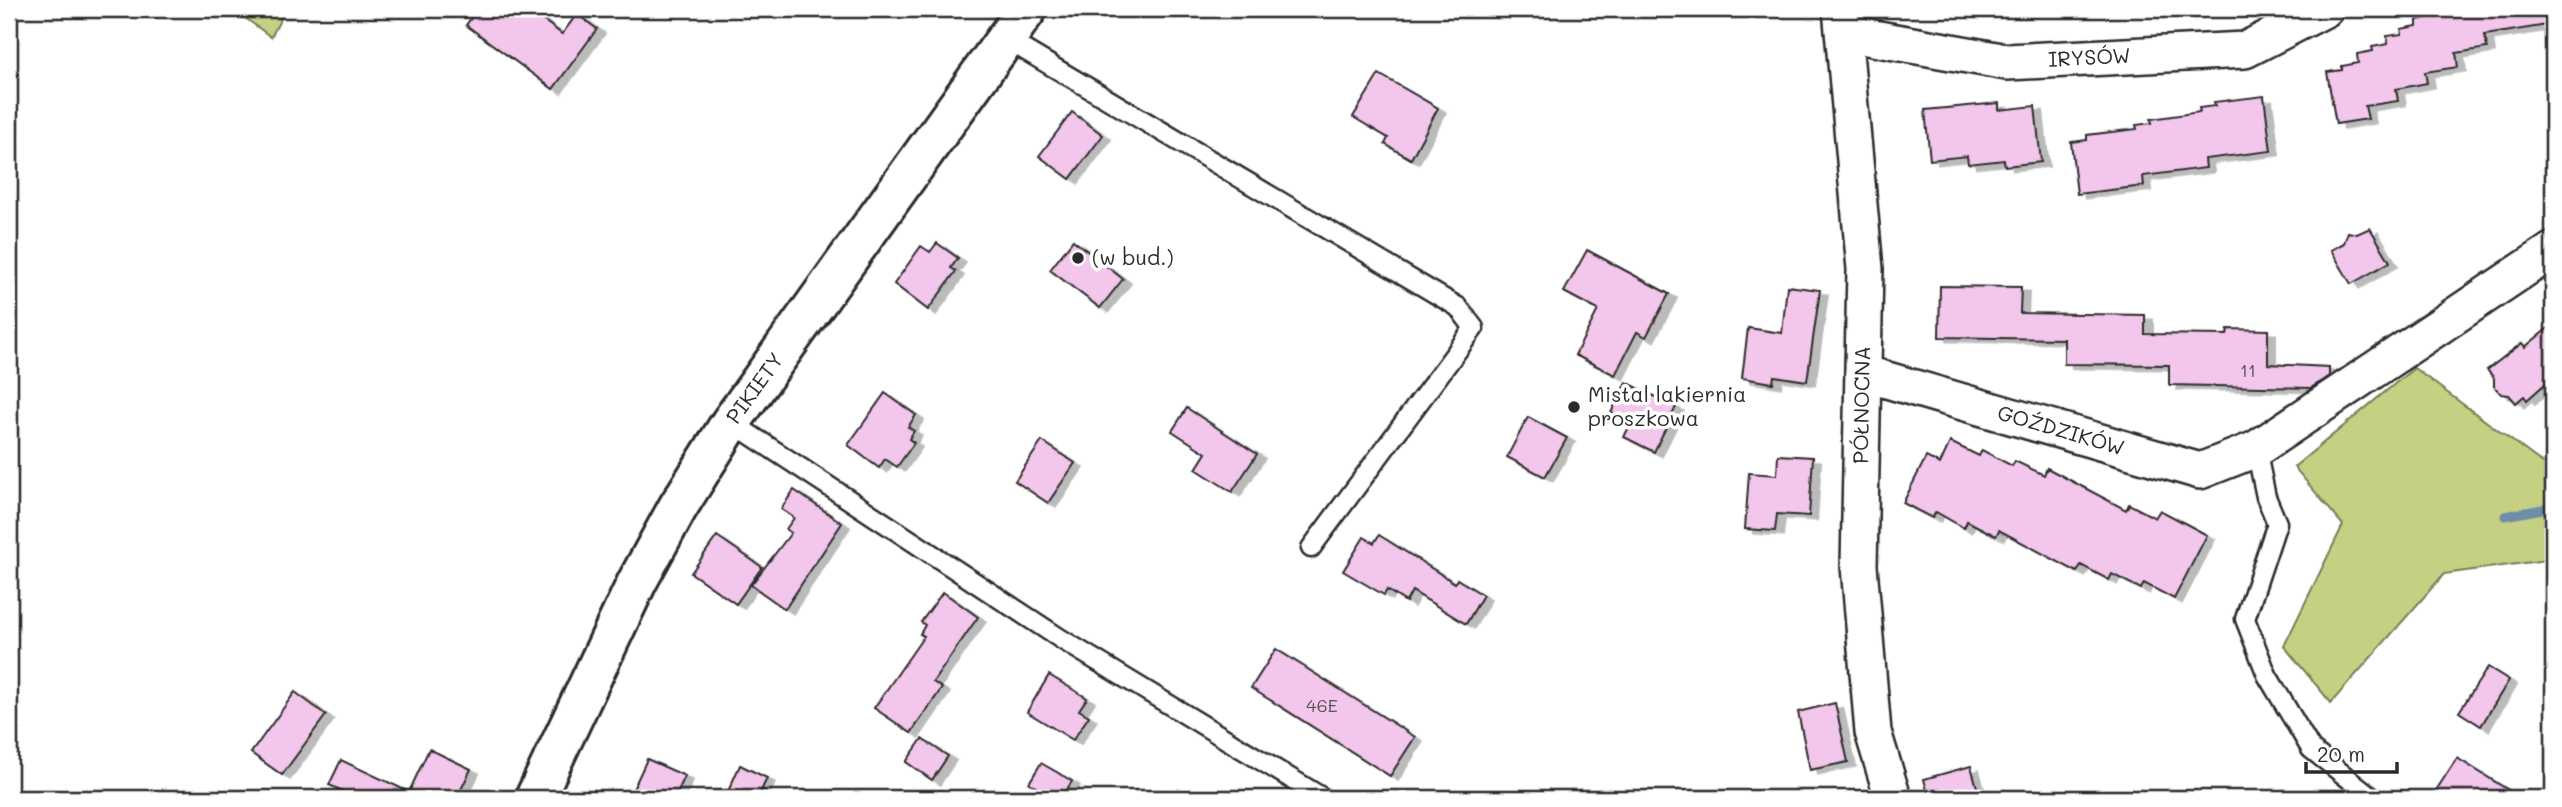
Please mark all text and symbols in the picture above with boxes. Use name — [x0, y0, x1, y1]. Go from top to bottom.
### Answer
street label: IRYSÓW — [2047, 41, 2131, 72]
place label: (w bud.) — [1092, 243, 1174, 270]
marker: (w bud.) — [1070, 250, 1086, 266]
street label: PIKIETY — [719, 346, 789, 428]
street label: PÓŁNOCNA — [1846, 346, 1875, 464]
house number: 11 — [2240, 358, 2256, 382]
place label: Mistal lakiernia proszkowa — [1588, 380, 1746, 431]
street label: GOŹDZIKÓW — [1995, 398, 2128, 460]
marker: Mistal lakiernia proszkowa — [1566, 399, 1582, 415]
house number: 46E — [1306, 693, 1338, 717]
scale bar — [2306, 730, 2398, 774]
text: 20 m — [2317, 740, 2365, 767]

